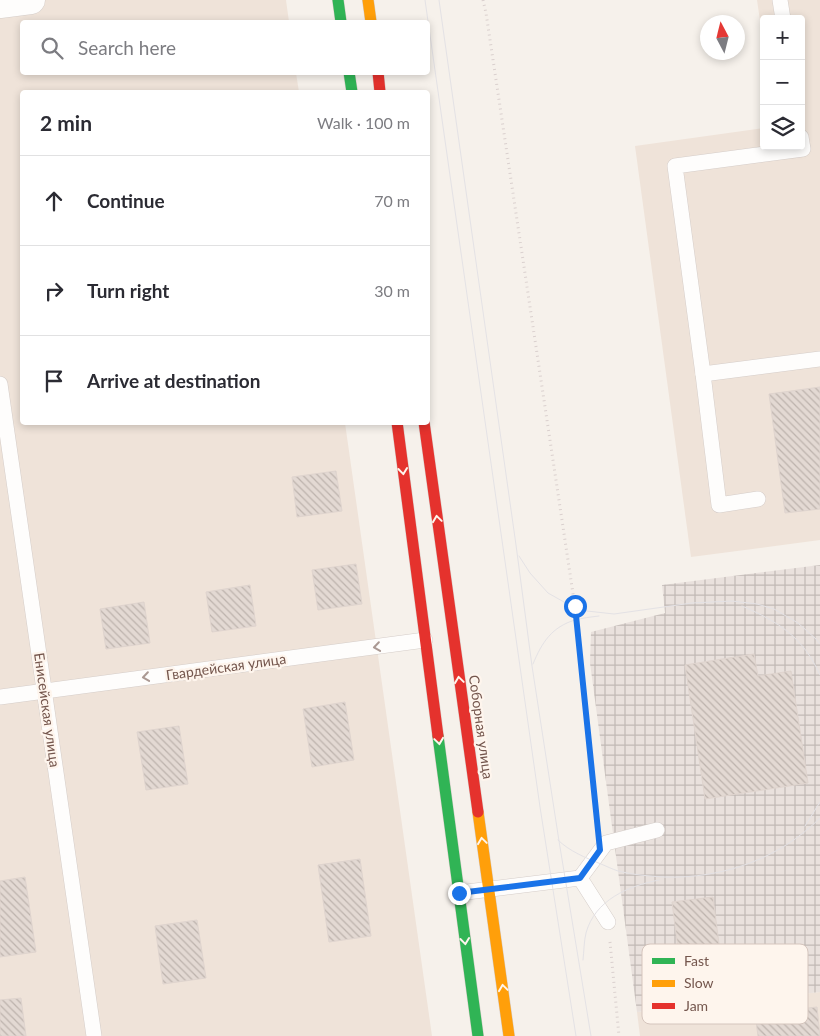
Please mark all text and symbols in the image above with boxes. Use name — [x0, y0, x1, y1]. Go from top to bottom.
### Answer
north arrow — [700, 15, 745, 60]
map controls — [760, 15, 805, 150]
button: + — [760, 15, 805, 60]
search box — [20, 20, 430, 75]
icon: search — [38, 34, 66, 62]
text: Search here — [78, 36, 176, 59]
button: − — [760, 60, 805, 105]
button: layers — [760, 105, 805, 150]
text: 2 min — [40, 110, 92, 135]
text: Walk · 100 m — [317, 113, 410, 132]
icon: ahead — [40, 187, 68, 215]
text: Continue — [87, 189, 165, 212]
text: 70 m — [374, 191, 410, 210]
icon: right — [40, 277, 68, 305]
text: Turn right — [87, 279, 169, 302]
text: 30 m — [374, 281, 410, 300]
icon: arrive — [40, 367, 68, 395]
text: Arrive at destination — [87, 369, 260, 392]
one-way arrow — [397, 467, 408, 475]
one-way arrow — [432, 515, 443, 523]
route start — [564, 595, 587, 618]
one-way arrow — [373, 641, 381, 652]
street label: Гвардейская улица — [165, 650, 287, 683]
street label: Енисейская улица — [31, 652, 64, 768]
one-way arrow — [142, 672, 151, 682]
street label: Соборная улица — [466, 674, 497, 780]
one-way arrow — [454, 676, 465, 684]
one-way arrow — [433, 737, 444, 745]
one-way arrow — [477, 837, 488, 845]
route end — [448, 882, 471, 905]
one-way arrow — [460, 937, 470, 946]
legend — [642, 944, 808, 1024]
text: Fast — [684, 952, 709, 969]
text: Slow — [684, 974, 714, 991]
one-way arrow — [498, 983, 508, 992]
text: Jam — [684, 997, 708, 1014]

